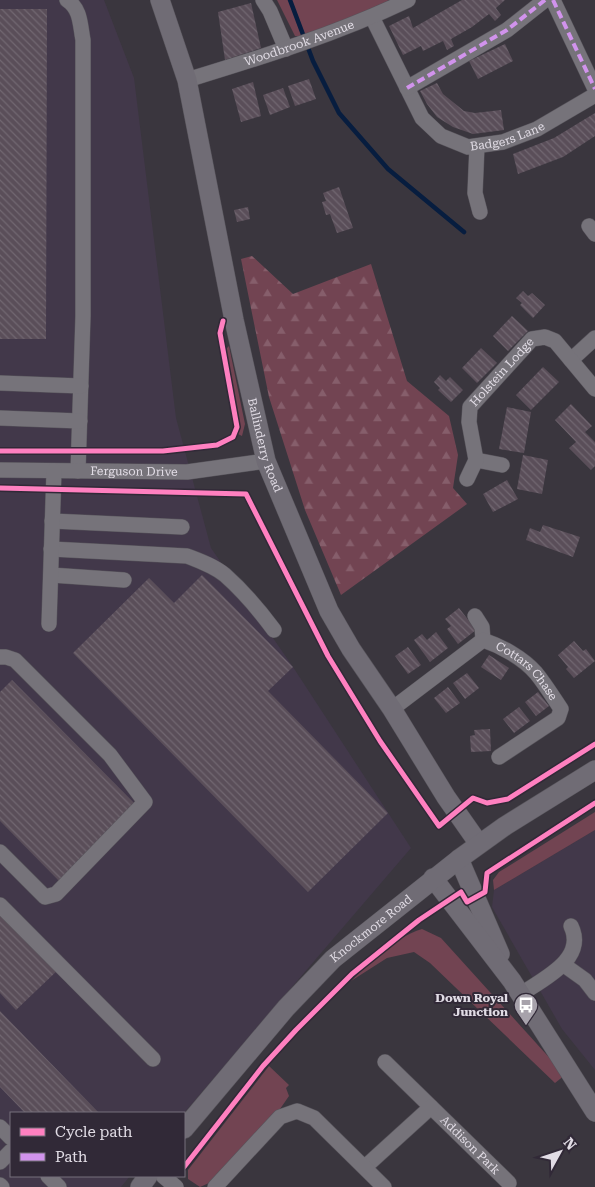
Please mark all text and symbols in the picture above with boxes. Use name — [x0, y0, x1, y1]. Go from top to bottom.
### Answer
street label: Woodbrook Avenue — [243, 17, 356, 69]
street label: Badgers Lane — [469, 119, 548, 154]
street label: Holstein Lodge — [467, 335, 537, 409]
street label: Ballinderry Road — [245, 397, 285, 495]
street label: Ferguson Drive — [90, 464, 178, 479]
street label: Cottars Chase — [493, 639, 561, 703]
street label: Knockmore Road — [328, 892, 415, 965]
place label: Down Royal Junction — [435, 991, 508, 1019]
bus stop icon: Down Royal Junction — [513, 992, 539, 1026]
legend — [10, 1112, 185, 1177]
street label: Addison Park — [437, 1113, 503, 1178]
text: Cycle path — [55, 1123, 133, 1141]
north arrow — [535, 1127, 585, 1177]
text: N — [560, 1134, 580, 1153]
text: Path — [55, 1148, 88, 1166]

